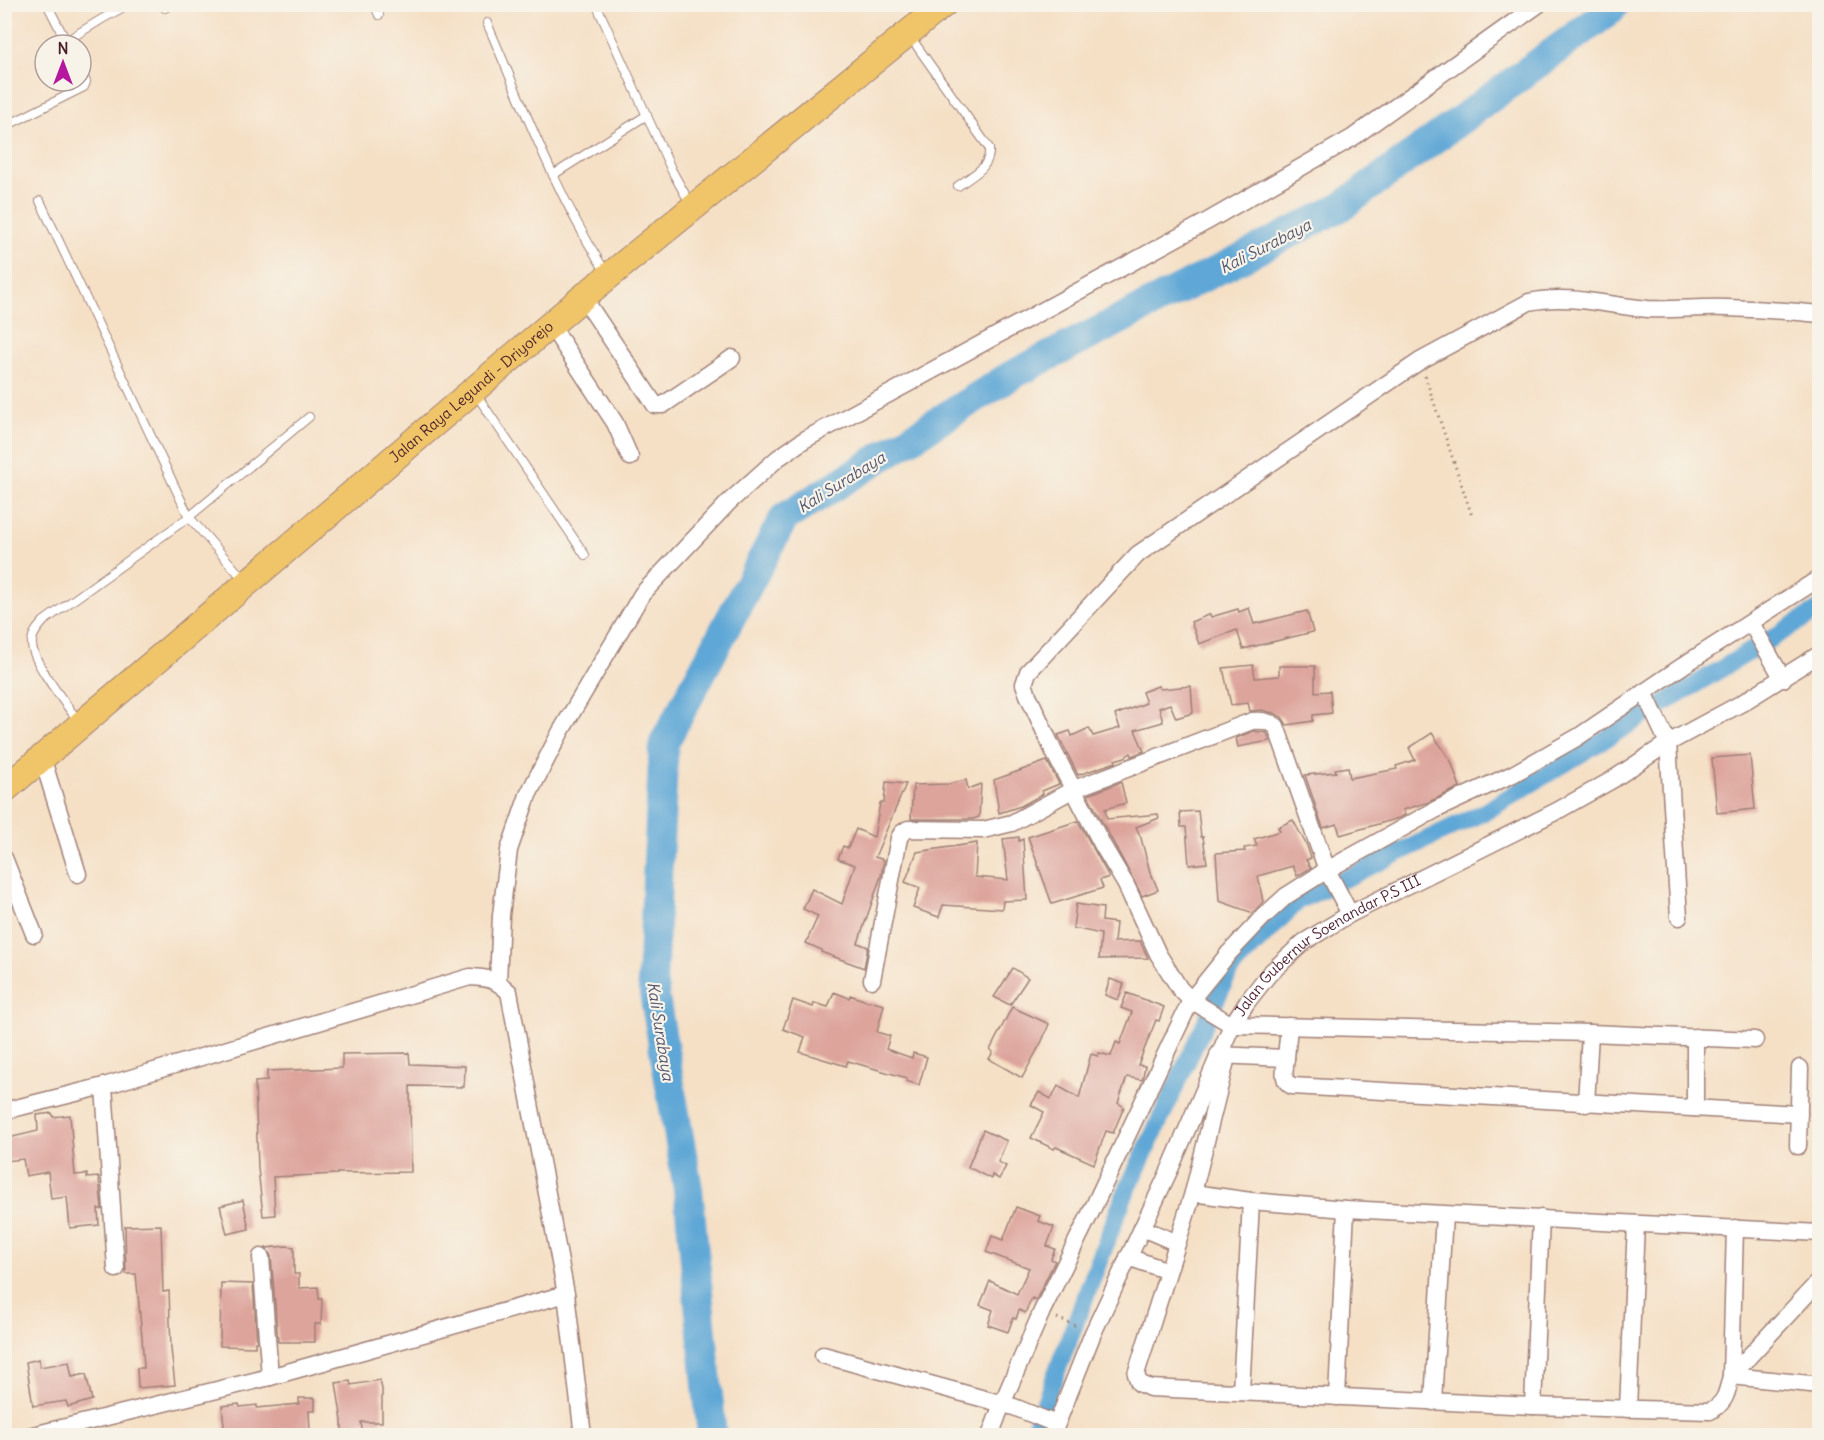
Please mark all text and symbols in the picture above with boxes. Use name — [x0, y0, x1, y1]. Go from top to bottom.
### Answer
north arrow — [33, 33, 93, 93]
text: N — [57, 38, 69, 58]
water label: Kali Surabaya — [1216, 214, 1315, 278]
street label: Jalan Raya Legundi - Driyorejo — [385, 317, 557, 467]
water label: Kali Surabaya — [793, 447, 889, 517]
street label: Jalan Gubernur Soenandar P.S III — [1230, 870, 1424, 1020]
water label: Kali Surabaya — [643, 980, 679, 1083]

